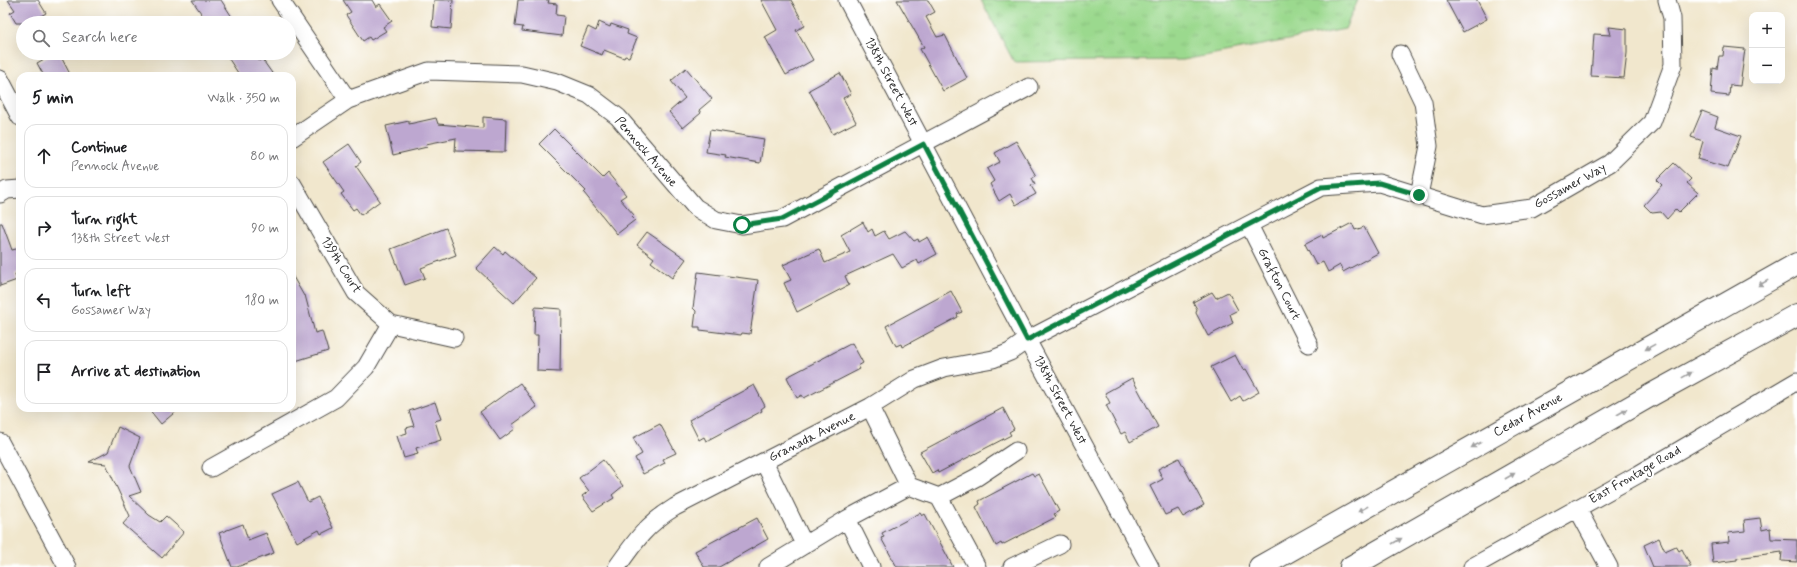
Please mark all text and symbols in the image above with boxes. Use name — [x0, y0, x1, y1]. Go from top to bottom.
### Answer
map controls — [1749, 12, 1785, 84]
button: + — [1749, 12, 1785, 48]
search box — [16, 16, 296, 60]
icon: search — [30, 27, 52, 49]
text: Search here — [62, 28, 138, 48]
street label: 138th Street West — [860, 34, 922, 130]
button: − — [1749, 48, 1785, 84]
text: 5 min — [32, 87, 74, 109]
text: Walk · 350 m — [207, 90, 280, 107]
street label: Pennock Avenue — [611, 113, 681, 191]
text: Continue — [71, 138, 127, 158]
icon: ahead — [33, 145, 55, 167]
text: 80 m — [250, 148, 279, 165]
text: Pennock Avenue — [71, 158, 159, 175]
street label: Gossamer Way — [1531, 159, 1609, 213]
route end — [1410, 186, 1428, 204]
text: Turn right — [71, 210, 138, 230]
route start — [733, 216, 751, 234]
icon: right — [33, 217, 55, 239]
text: 90 m — [251, 220, 279, 237]
text: 138th Street West — [71, 230, 170, 247]
street label: 139th Court — [317, 233, 365, 297]
street label: Grafton Court — [1254, 245, 1304, 323]
one-way arrow — [1757, 279, 1769, 286]
text: Turn left — [71, 282, 131, 302]
icon: left — [33, 289, 55, 311]
text: 180 m — [244, 292, 279, 309]
text: Gossamer Way — [71, 302, 151, 319]
one-way arrow — [1644, 343, 1656, 350]
street label: 138th Street West — [1029, 352, 1091, 448]
icon: arrive — [33, 361, 55, 383]
text: Arrive at destination — [71, 362, 200, 382]
one-way arrow — [1682, 372, 1693, 379]
street label: Cedar Avenue — [1490, 389, 1566, 441]
street label: Granada Avenue — [766, 408, 858, 466]
one-way arrow — [1616, 408, 1628, 415]
one-way arrow — [1470, 442, 1482, 448]
street label: East Frontage Road — [1586, 442, 1685, 509]
one-way arrow — [1504, 473, 1515, 480]
one-way arrow — [1357, 506, 1368, 512]
one-way arrow — [1391, 537, 1403, 544]

